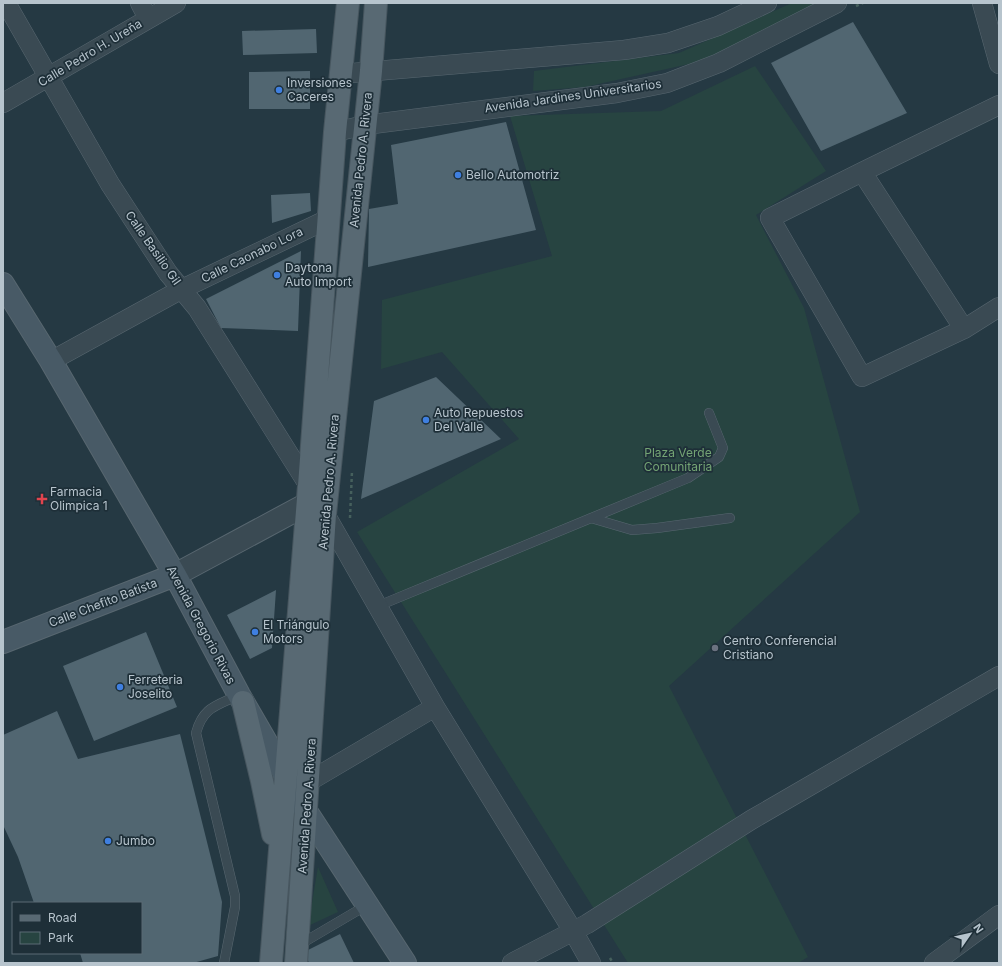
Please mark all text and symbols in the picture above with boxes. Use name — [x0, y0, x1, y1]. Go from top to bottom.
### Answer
street label: Calle Pedro H. Ureña — [35, 16, 144, 89]
place label: Inversiones Caceres — [287, 75, 352, 104]
street label: Avenida Jardines Universitarios — [484, 76, 662, 115]
marker: Inversiones Caceres — [274, 85, 284, 95]
street label: Avenida Pedro A. Rivera — [346, 92, 375, 228]
place label: Bello Automotriz — [466, 167, 559, 182]
marker: Bello Automotriz — [453, 170, 463, 180]
street label: Calle Basilio Gil — [122, 208, 184, 288]
street label: Calle Caonabo Lora — [198, 223, 305, 286]
place label: Daytona Auto Import — [285, 260, 352, 289]
marker: Daytona Auto Import — [272, 270, 282, 280]
place label: Auto Repuestos Del Valle — [434, 405, 523, 434]
street label: Avenida Pedro A. Rivera — [315, 414, 342, 550]
marker: Auto Repuestos Del Valle — [421, 415, 431, 425]
park label: Plaza Verde Comunitaria — [644, 445, 712, 474]
place label: Farmacia Olimpica 1 — [50, 484, 108, 513]
marker: Farmacia Olimpica 1 — [37, 494, 47, 504]
street label: Avenida Gregorio Rivas — [164, 563, 239, 686]
street label: Calle Chefito Batista — [47, 575, 159, 630]
place label: El Triángulo Motors — [263, 617, 330, 646]
marker: El Triángulo Motors — [250, 627, 260, 637]
place label: Centro Conferencial Cristiano — [723, 633, 837, 662]
marker: Centro Conferencial Cristiano — [710, 643, 720, 653]
place label: Ferreteria Joselito — [128, 672, 183, 701]
marker: Ferreteria Joselito — [115, 682, 125, 692]
street label: Avenida Pedro A. Rivera — [294, 738, 319, 874]
place label: Jumbo — [116, 833, 155, 848]
marker: Jumbo — [103, 836, 113, 846]
legend — [12, 902, 142, 954]
text: Road — [48, 910, 77, 925]
north arrow — [950, 914, 990, 954]
text: N — [970, 921, 986, 936]
text: Park — [48, 930, 74, 945]

